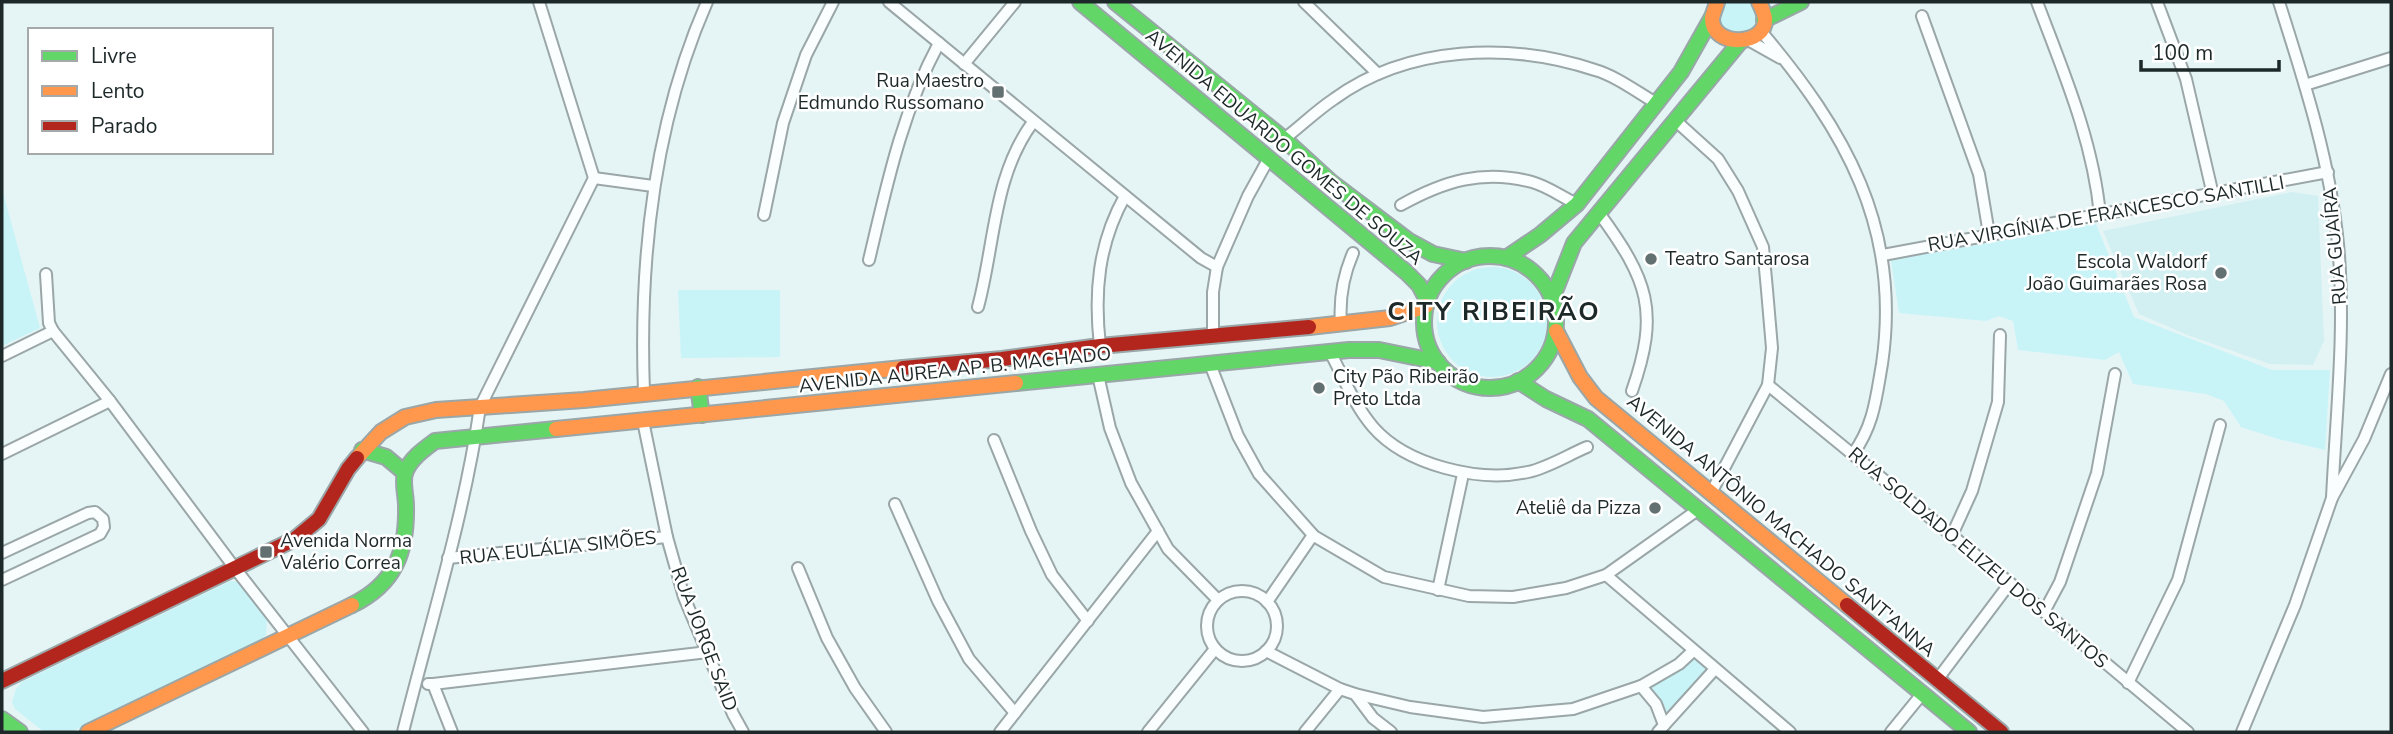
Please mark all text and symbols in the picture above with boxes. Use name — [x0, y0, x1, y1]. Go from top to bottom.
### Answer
street label: AVENIDA EDUARDO GOMES DE SOUZA — [1140, 23, 1428, 271]
legend — [28, 28, 273, 154]
scale bar — [2141, 28, 2279, 72]
text: 100 m — [2152, 39, 2213, 67]
text: Livre — [91, 42, 137, 70]
place label: Rua Maestro Edmundo Russomano — [798, 68, 984, 116]
text: Lento — [91, 77, 144, 105]
marker: Rua Maestro Edmundo Russomano — [990, 84, 1006, 100]
text: Parado — [91, 112, 157, 140]
street label: RUA VIRGÍNIA DE FRANCESCO SANTILLI — [1926, 170, 2286, 258]
street label: RUA GUAÍRA — [2317, 186, 2353, 306]
place label: Teatro Santarosa — [1665, 246, 1810, 272]
place label: Escola Waldorf João Guimarães Rosa — [2025, 249, 2208, 297]
marker: Teatro Santarosa — [1643, 251, 1659, 267]
marker: Escola Waldorf João Guimarães Rosa — [2213, 265, 2229, 281]
district label: CITY RIBEIRÃO — [1387, 294, 1601, 329]
street label: AVENIDA AUREA AP. B. MACHADO — [798, 341, 1112, 399]
place label: City Pão Ribeirão Preto Ltda — [1333, 364, 1479, 412]
marker: City Pão Ribeirão Preto Ltda — [1311, 380, 1327, 396]
street label: AVENIDA ANTÔNIO MACHADO SANT'ANNA — [1621, 389, 1941, 663]
street label: RUA SOLDADO ELIZEU DOS SANTOS — [1843, 441, 2113, 675]
place label: Ateliê da Pizza — [1516, 495, 1641, 521]
marker: Ateliê da Pizza — [1647, 500, 1663, 516]
street label: RUA EULÁLIA SIMÕES — [458, 525, 658, 571]
place label: Avenida Norma Valério Correa — [279, 528, 412, 576]
marker: Avenida Norma Valério Correa — [258, 544, 274, 560]
street label: RUA JORGE SAID — [664, 563, 744, 715]

